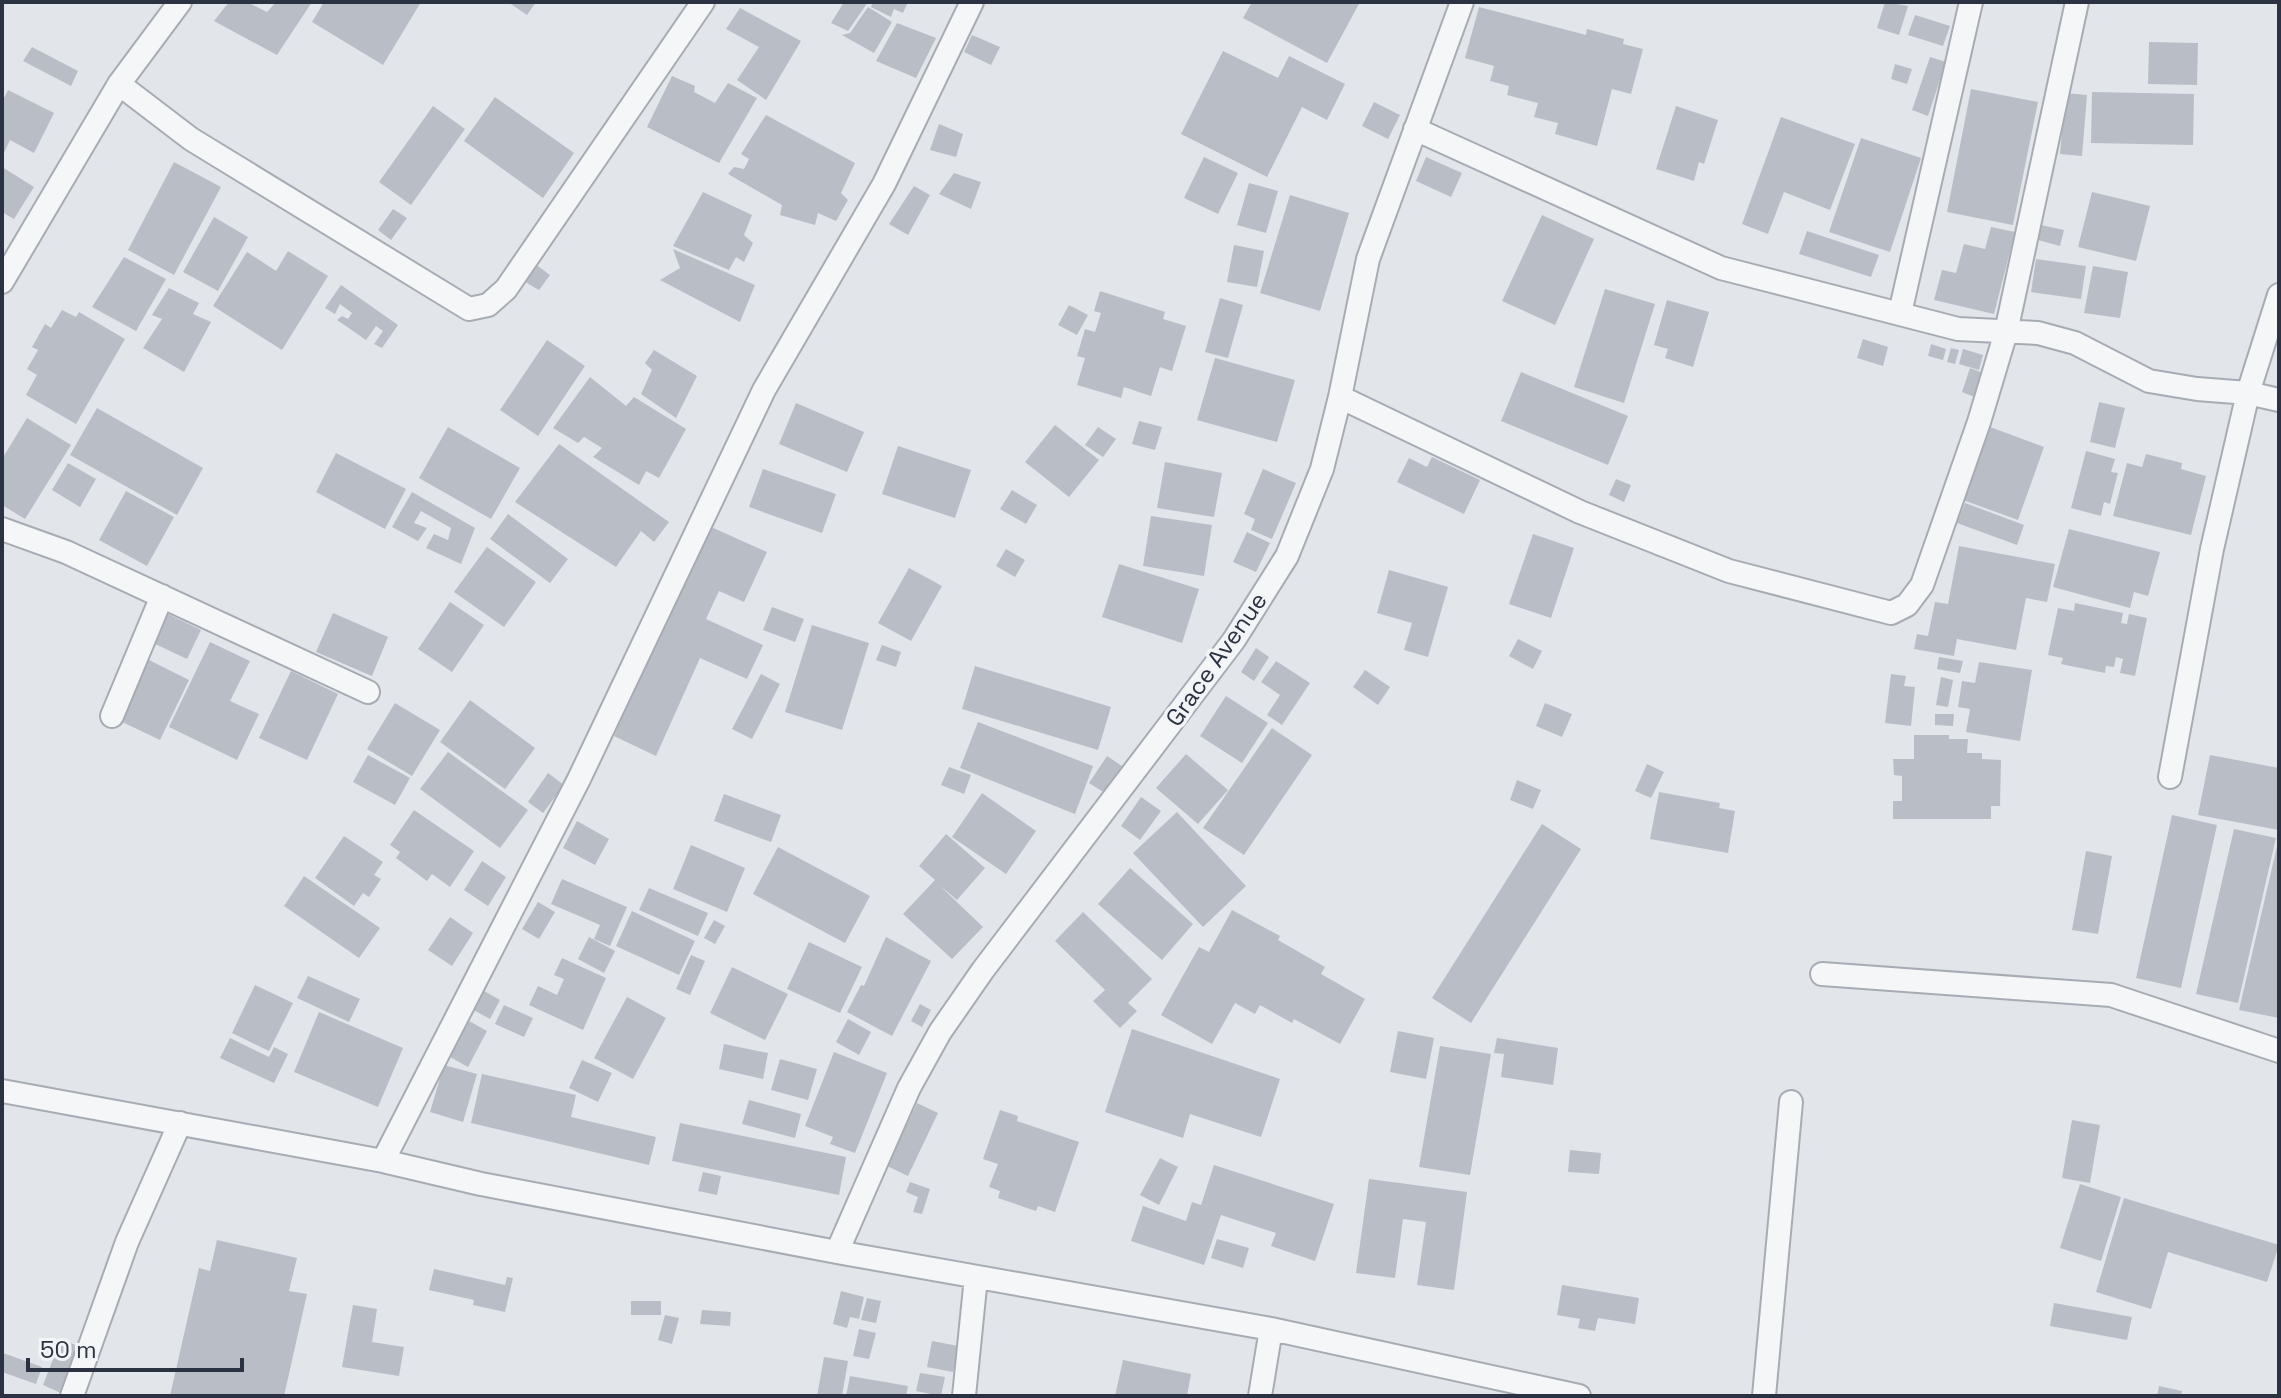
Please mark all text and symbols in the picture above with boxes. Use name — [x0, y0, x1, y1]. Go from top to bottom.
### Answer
street label: Grace Avenue — [1158, 586, 1274, 732]
scale bar — [28, 1322, 242, 1372]
text: 50 m — [40, 1334, 97, 1365]

